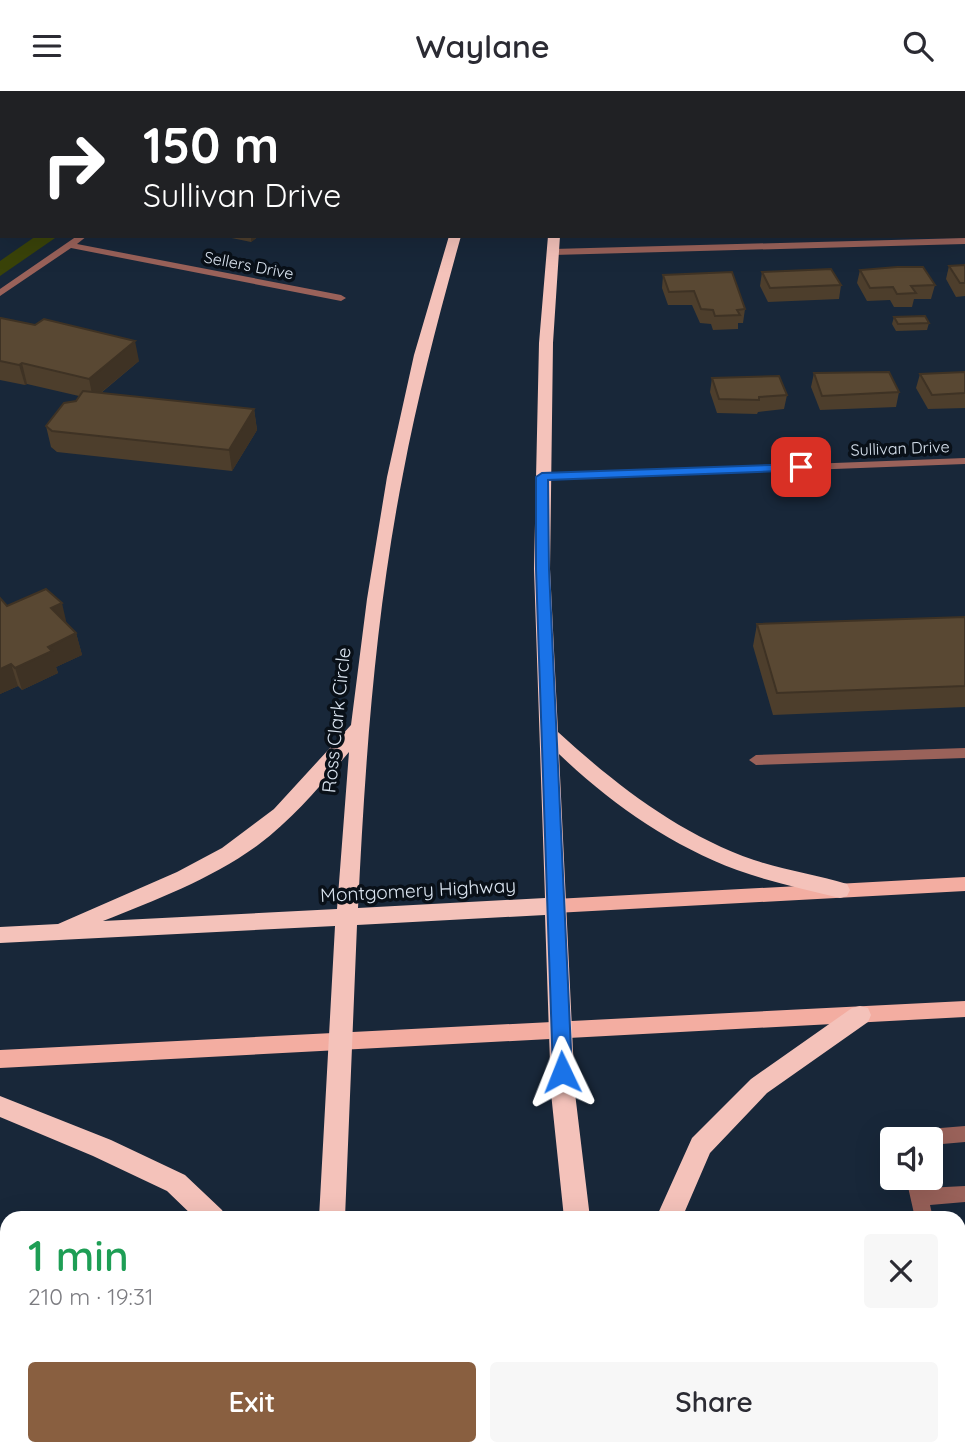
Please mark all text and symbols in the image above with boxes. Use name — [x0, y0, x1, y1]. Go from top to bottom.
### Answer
text: Waylane — [415, 26, 550, 66]
icon: menu — [28, 27, 66, 65]
icon: search — [899, 27, 937, 65]
text: 150 m — [143, 114, 279, 175]
icon: right — [28, 119, 119, 210]
text: Sullivan Drive — [143, 175, 341, 215]
street label: Sellers Drive — [203, 247, 295, 283]
street label: Sullivan Drive — [850, 436, 950, 460]
pin — [771, 437, 831, 497]
icon: arrive — [782, 448, 820, 486]
street label: Ross Clark Circle — [316, 646, 356, 794]
street label: Montgomery Highway — [320, 873, 516, 907]
position arrow — [525, 1035, 599, 1109]
map controls — [880, 1127, 943, 1190]
button: sound — [880, 1127, 943, 1190]
text: 1 min — [28, 1229, 129, 1282]
button: close — [864, 1234, 938, 1308]
text: 210 m · 19:31 — [28, 1282, 153, 1311]
button: Exit — [28, 1362, 476, 1442]
button: Share — [490, 1362, 938, 1442]

